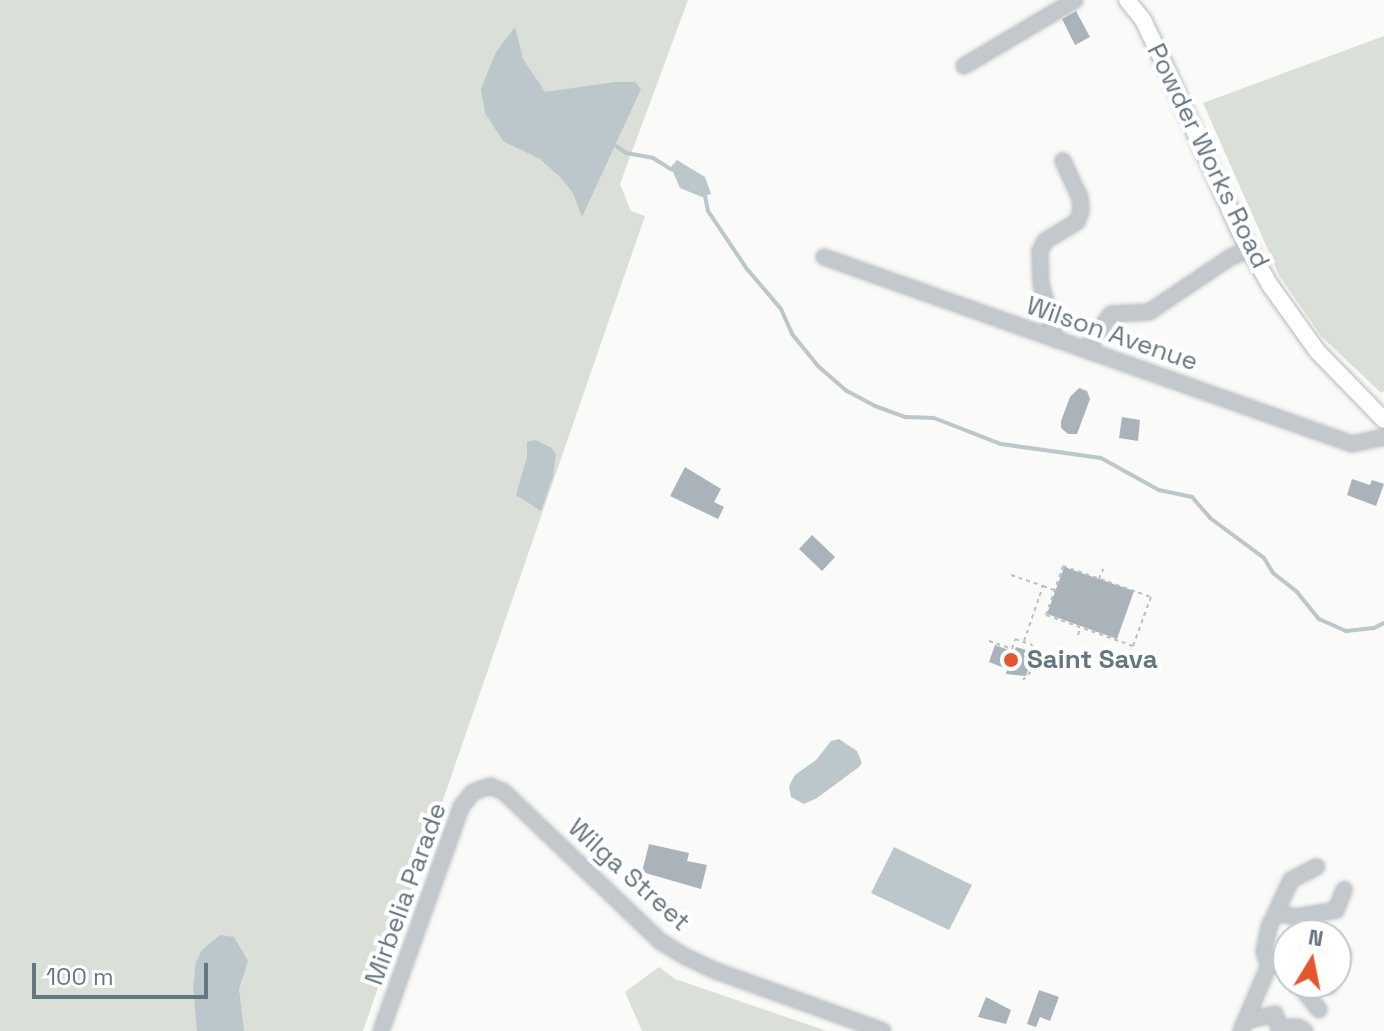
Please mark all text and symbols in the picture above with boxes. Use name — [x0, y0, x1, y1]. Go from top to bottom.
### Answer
street label: Powder Works Road — [1140, 38, 1276, 274]
street label: Wilson Avenue — [1022, 290, 1202, 378]
place label: Saint Sava — [1027, 644, 1158, 676]
marker: Saint Sava — [1002, 651, 1020, 669]
street label: Mirbelia Parade — [359, 799, 453, 989]
street label: Wilga Street — [562, 812, 696, 938]
north arrow — [1272, 919, 1352, 999]
text: N — [1306, 922, 1326, 952]
scale bar — [36, 947, 212, 997]
text: 100 m — [46, 961, 114, 992]

